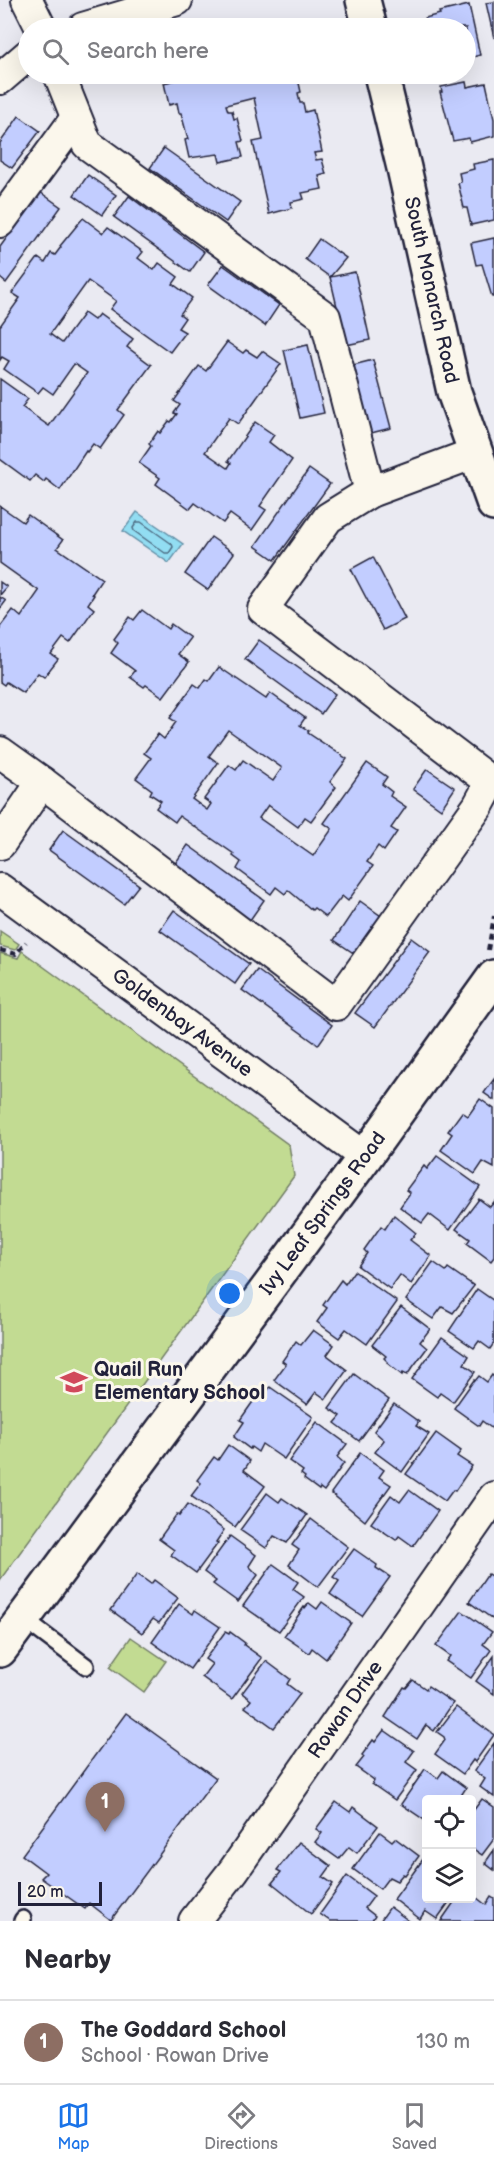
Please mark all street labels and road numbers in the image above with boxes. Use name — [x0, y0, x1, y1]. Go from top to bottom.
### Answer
street label: South Monarch Road — [399, 195, 464, 386]
street label: Goldenbay Avenue — [107, 963, 257, 1082]
street label: Ivy Leaf Springs Road — [255, 1127, 391, 1300]
street label: Rowan Drive — [303, 1656, 388, 1763]

